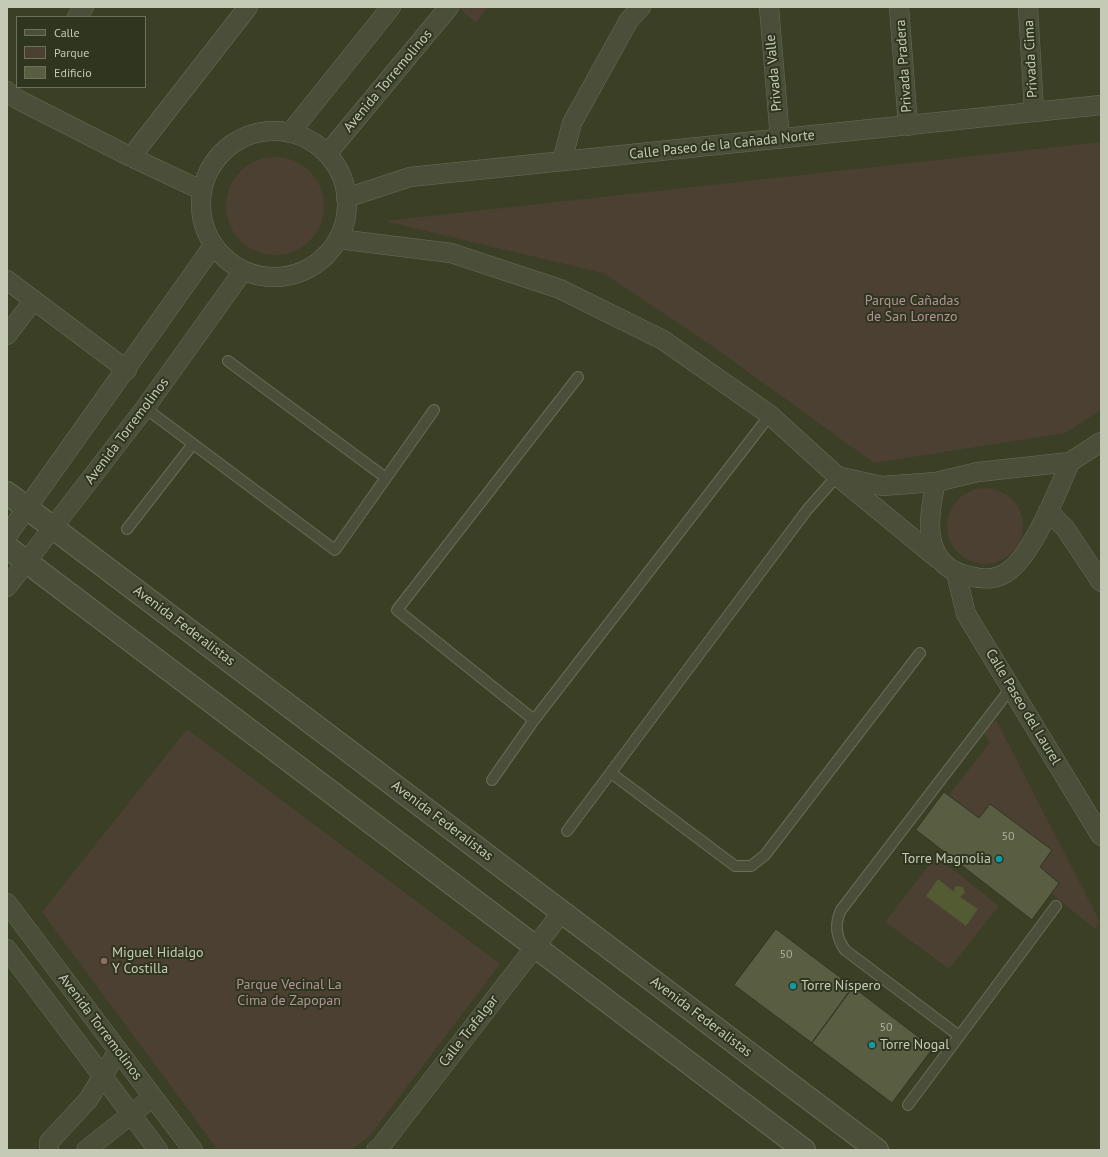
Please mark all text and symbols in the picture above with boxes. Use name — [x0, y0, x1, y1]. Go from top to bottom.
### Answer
legend — [16, 16, 146, 88]
street label: Privada Pradera — [892, 19, 916, 113]
street label: Privada Cima — [1021, 20, 1041, 98]
text: Calle — [54, 25, 80, 40]
street label: Avenida Torremolinos — [340, 26, 436, 136]
street label: Privada Valle — [762, 34, 786, 112]
text: Parque — [54, 45, 89, 60]
text: Edificio — [54, 65, 92, 80]
street label: Calle Paseo de la Cañada Norte — [628, 127, 816, 163]
park label: Parque Cañadas de San Lorenzo — [865, 293, 959, 326]
street label: Avenida Torremolinos — [82, 374, 172, 488]
street label: Avenida Federalistas — [130, 582, 238, 670]
street label: Calle Paseo del Laurel — [982, 646, 1064, 768]
street label: Avenida Federalistas — [388, 777, 496, 865]
house number: 50 — [1001, 830, 1015, 844]
place label: Torre Magnolia — [902, 851, 991, 867]
marker: Torre Magnolia — [994, 854, 1004, 864]
place label: Miguel Hidalgo Y Costilla — [112, 945, 204, 978]
house number: 50 — [779, 948, 793, 962]
marker: Miguel Hidalgo Y Costilla — [99, 956, 109, 966]
street label: Avenida Torremolinos — [55, 970, 145, 1084]
street label: Avenida Federalistas — [647, 973, 755, 1061]
park label: Parque Vecinal La Cima de Zapopan — [236, 977, 342, 1010]
place label: Torre Níspero — [801, 978, 881, 994]
marker: Torre Níspero — [788, 981, 798, 991]
street label: Calle Trafalgar — [436, 992, 502, 1070]
house number: 50 — [879, 1021, 893, 1035]
place label: Torre Nogal — [880, 1037, 949, 1053]
marker: Torre Nogal — [867, 1040, 877, 1050]

